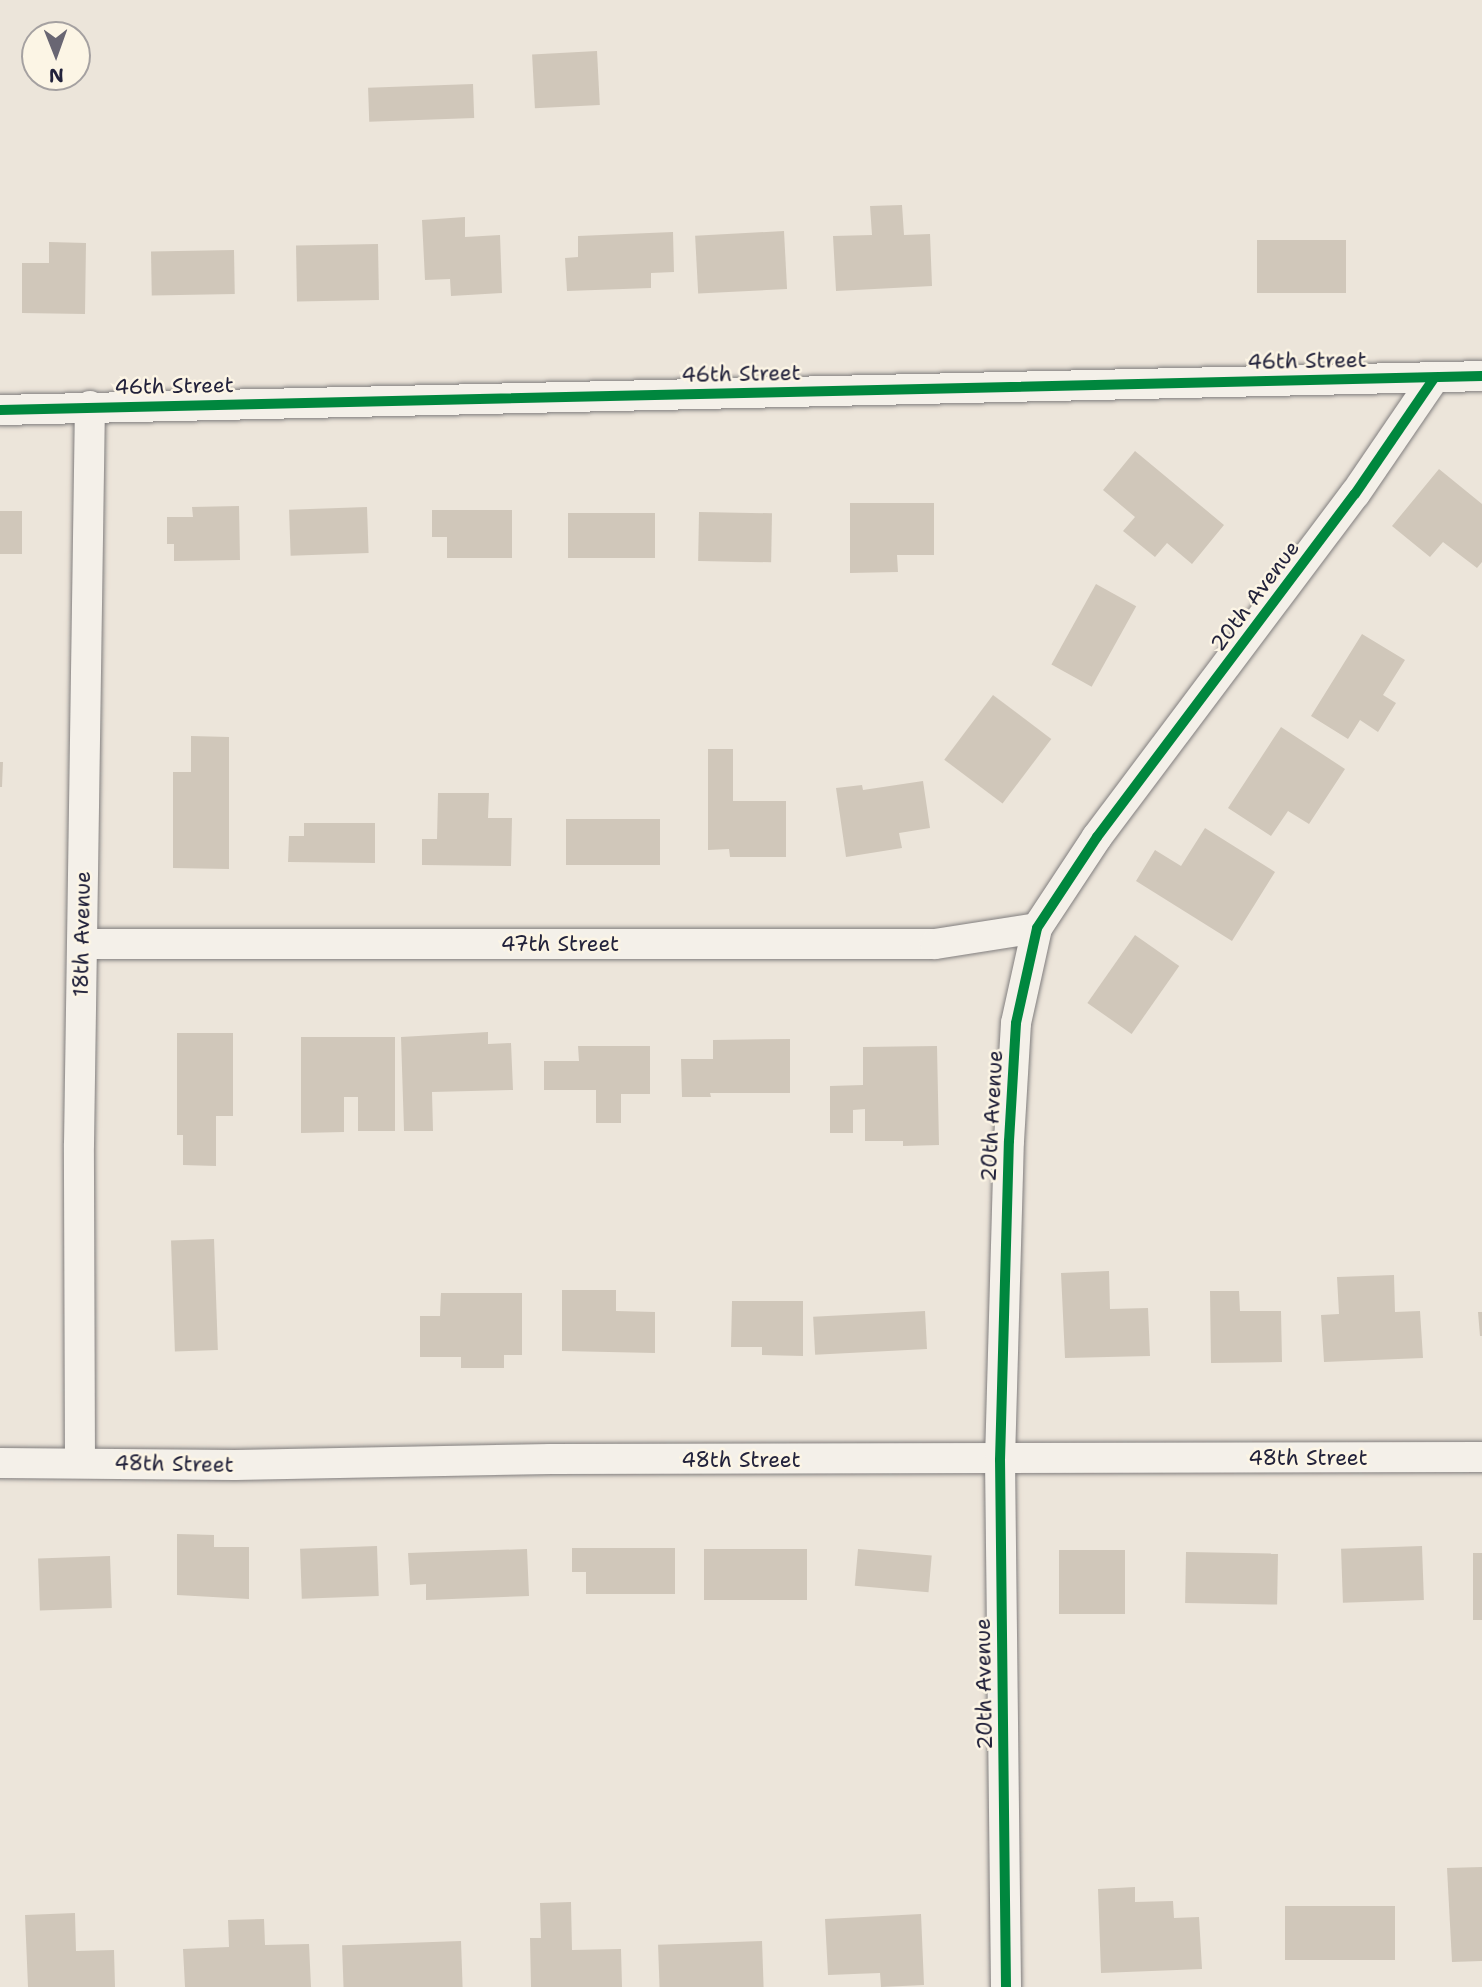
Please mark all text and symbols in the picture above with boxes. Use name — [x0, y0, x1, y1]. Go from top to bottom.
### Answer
north arrow — [21, 21, 91, 91]
text: N — [49, 63, 64, 88]
street label: 46th Street — [1247, 347, 1367, 375]
street label: 46th Street — [681, 360, 801, 388]
street label: 46th Street — [114, 372, 234, 400]
street label: 20th Avenue — [1205, 536, 1305, 656]
street label: 18th Avenue — [68, 871, 96, 997]
street label: 47th Street — [501, 931, 619, 957]
street label: 20th Avenue — [976, 1049, 1008, 1183]
street label: 48th Street — [1248, 1445, 1368, 1471]
street label: 48th Street — [681, 1447, 801, 1473]
street label: 48th Street — [114, 1450, 234, 1478]
street label: 20th Avenue — [970, 1618, 998, 1750]

